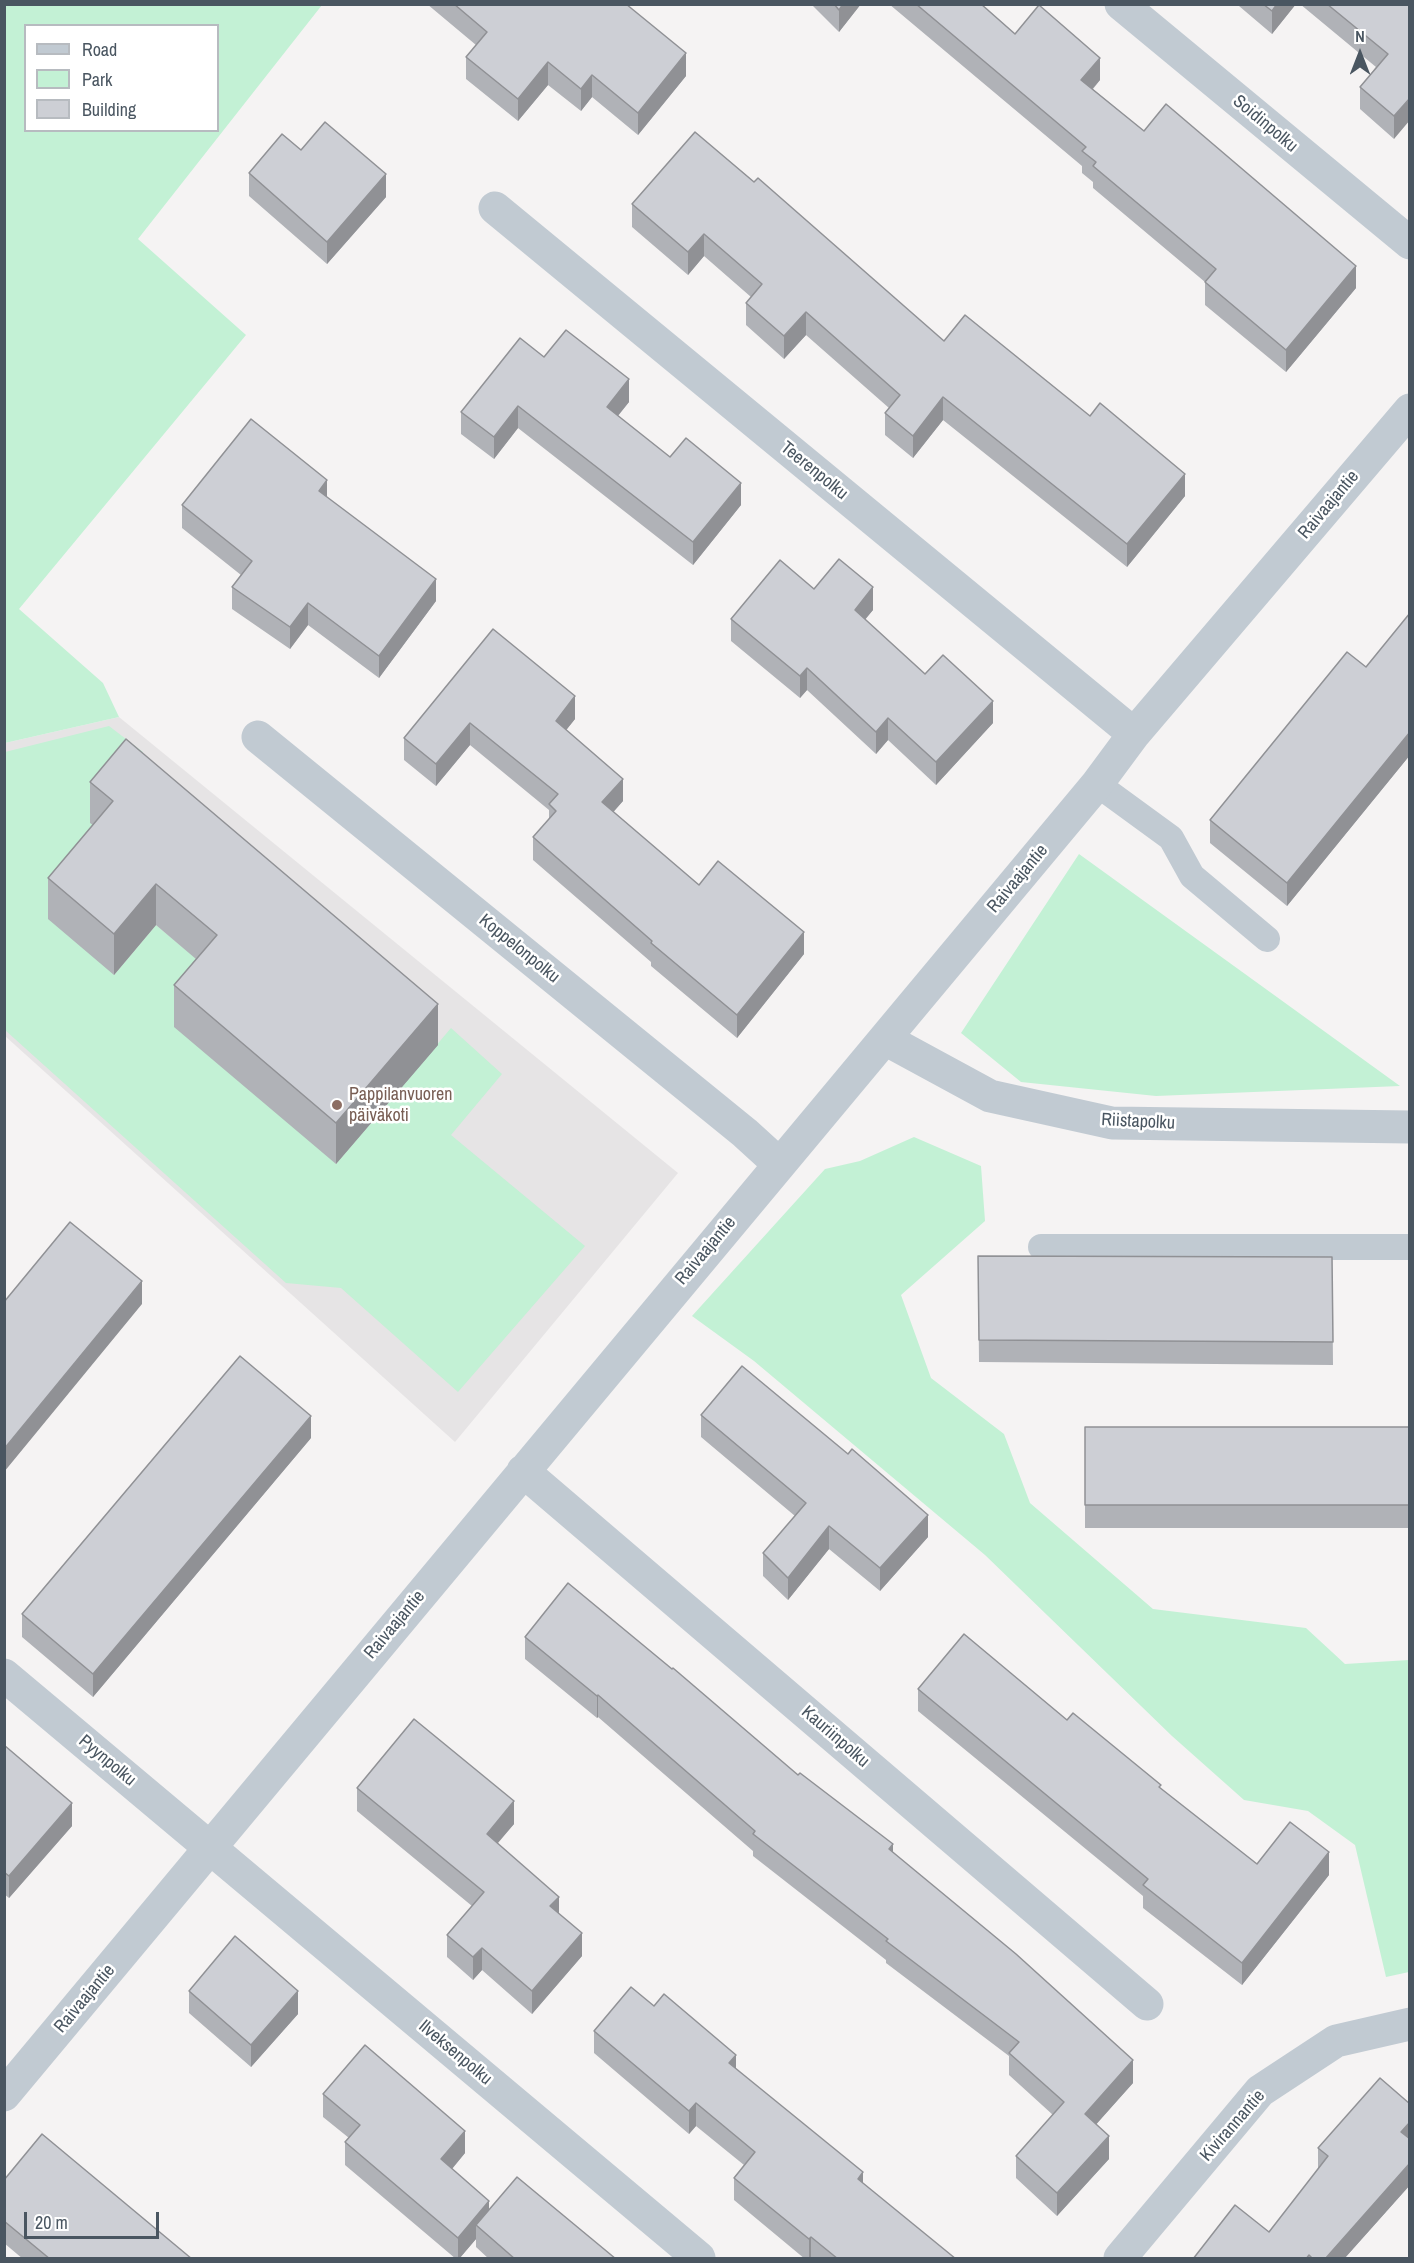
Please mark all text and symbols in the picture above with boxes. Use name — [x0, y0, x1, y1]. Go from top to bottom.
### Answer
legend — [24, 24, 219, 132]
north arrow — [1330, 24, 1390, 84]
text: N — [1355, 25, 1365, 47]
text: Road — [82, 37, 117, 62]
text: Park — [82, 67, 112, 92]
street label: Soidinpolku — [1228, 91, 1302, 157]
text: Building — [82, 97, 136, 122]
street label: Teerenpolku — [776, 437, 852, 505]
street label: Raivaajantie — [1294, 466, 1364, 544]
street label: Raivaajantie — [983, 840, 1053, 918]
street label: Koppelonpolku — [474, 910, 564, 988]
place label: Pappilanvuoren päiväkoti — [349, 1084, 452, 1126]
marker: Pappilanvuoren päiväkoti — [330, 1098, 344, 1112]
street label: Riistapolku — [1101, 1109, 1175, 1135]
street label: Raivaajantie — [671, 1212, 741, 1290]
street label: Raivaajantie — [360, 1586, 430, 1664]
street label: Kauriinpolku — [797, 1702, 873, 1772]
street label: Pyynpolku — [74, 1731, 140, 1791]
street label: Raivaajantie — [50, 1960, 120, 2038]
street label: Ilveksenpolku — [414, 2016, 496, 2090]
street label: Kivirannantie — [1196, 2086, 1270, 2166]
scale bar — [27, 2200, 162, 2238]
text: 20 m — [35, 2210, 68, 2235]

